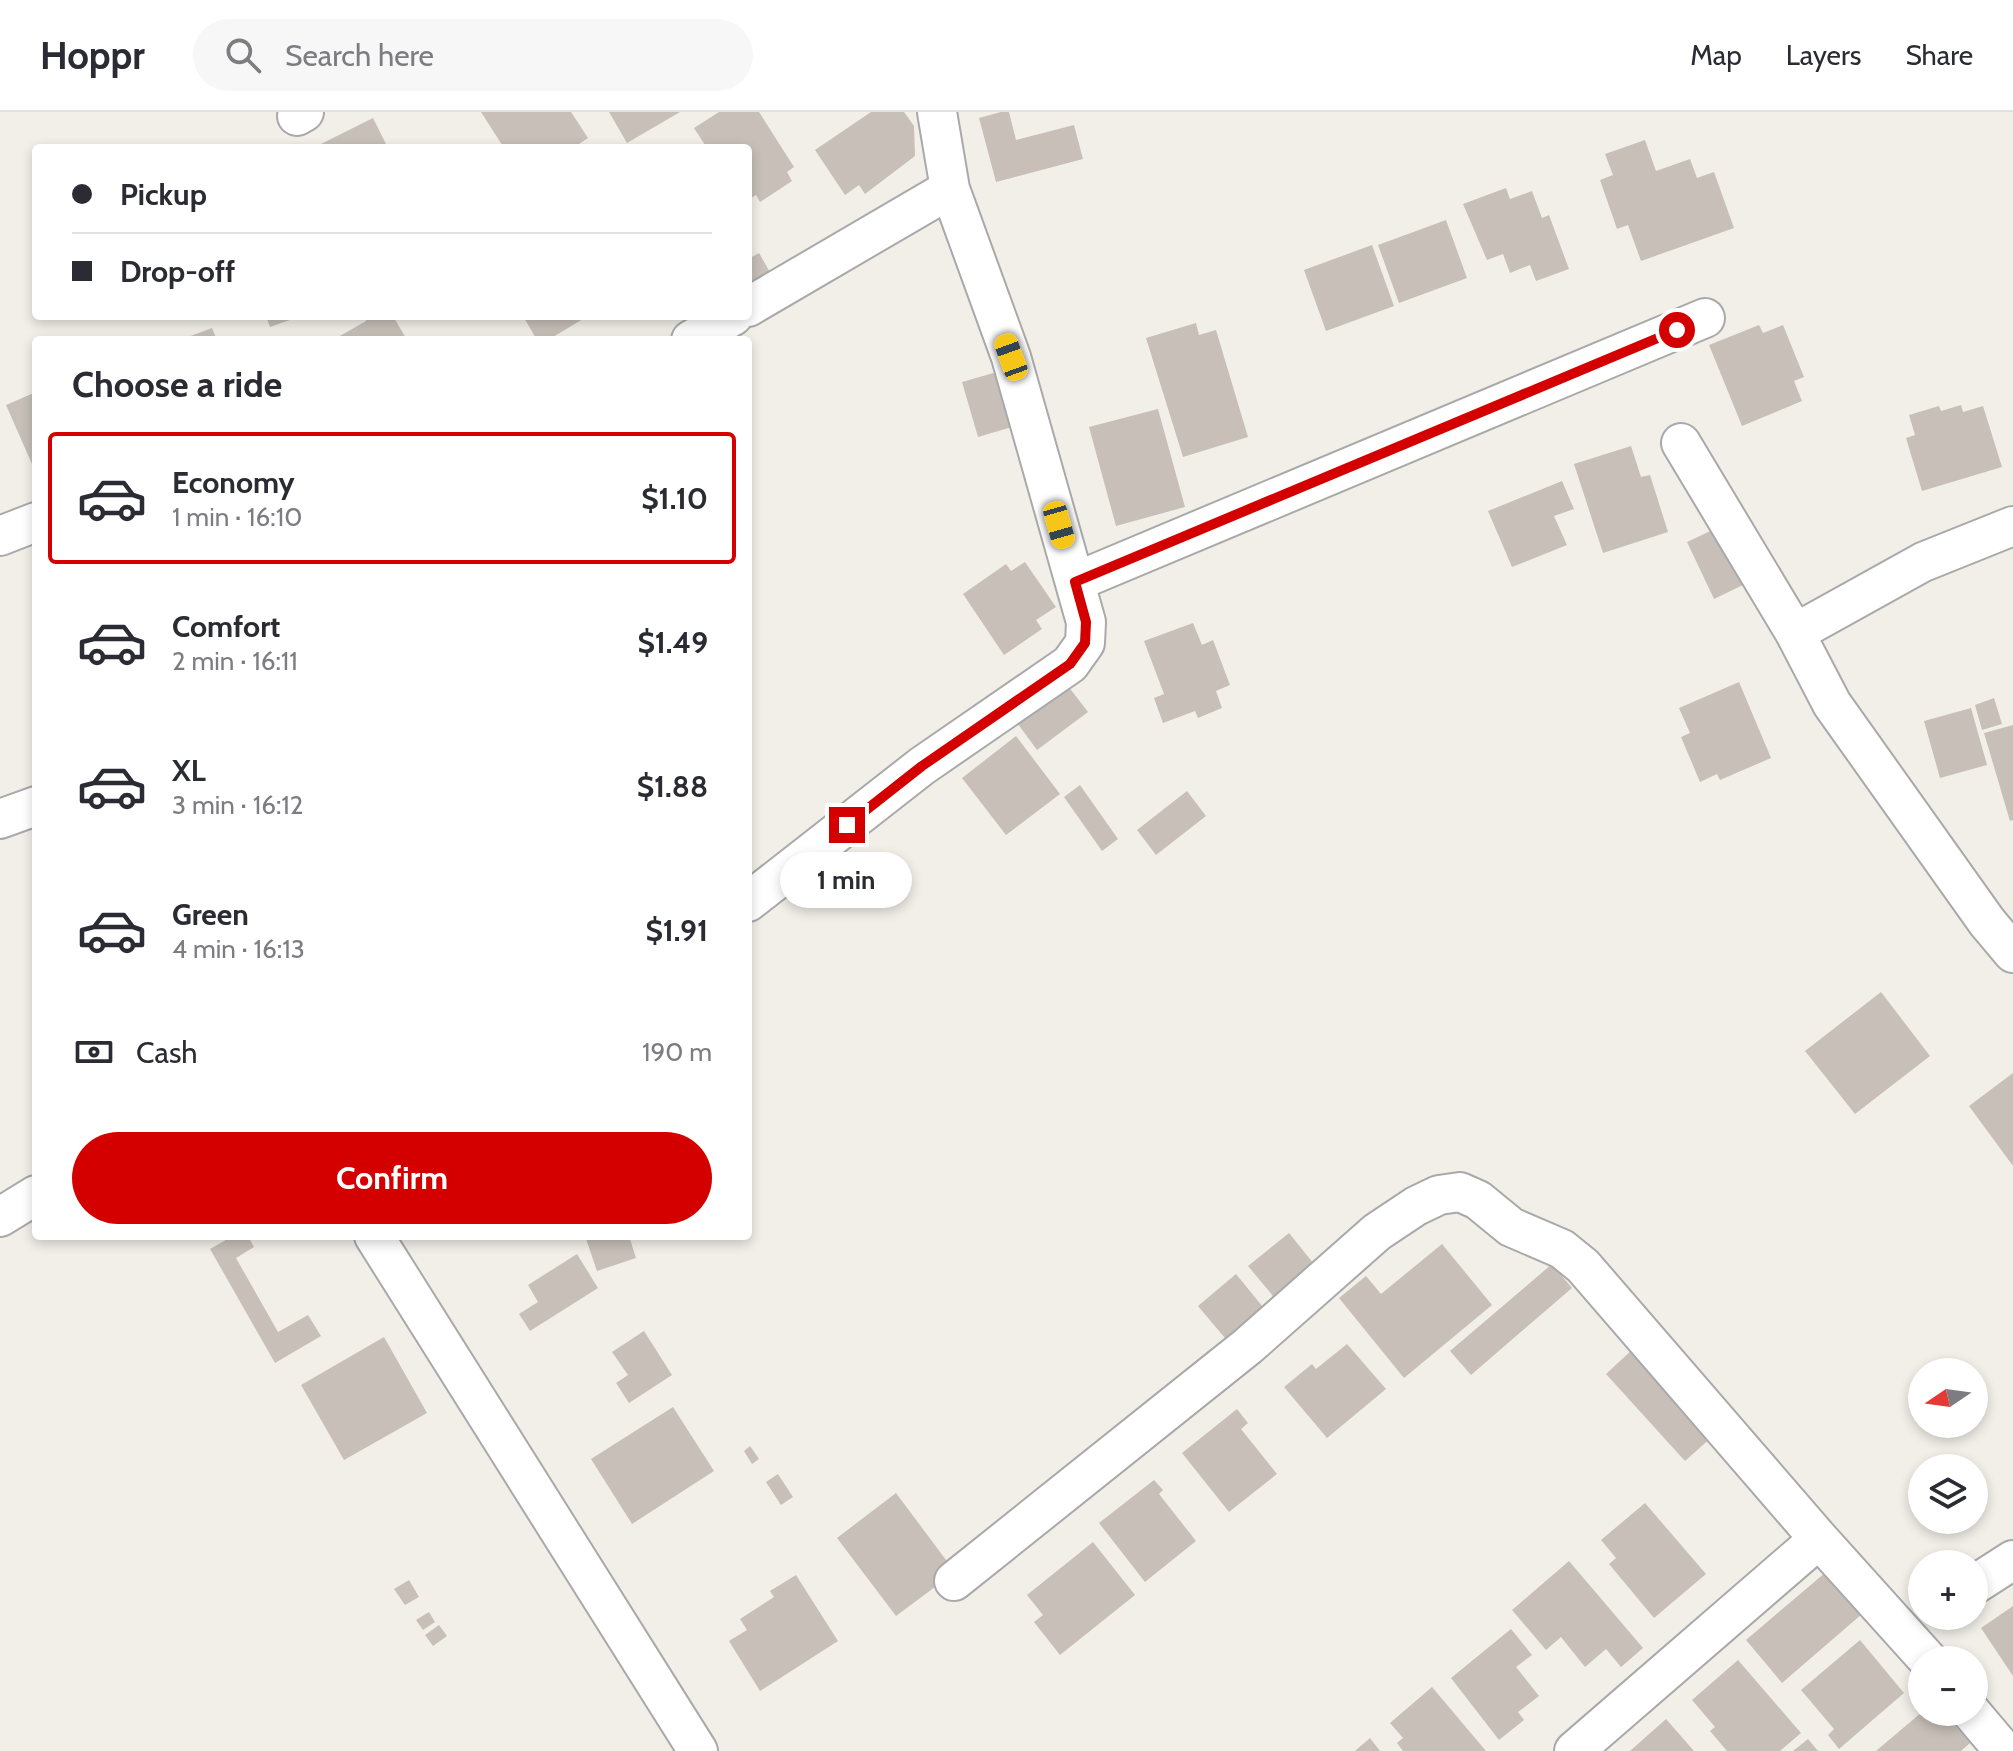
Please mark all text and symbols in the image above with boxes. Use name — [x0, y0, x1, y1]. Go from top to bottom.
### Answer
search box — [193, 19, 753, 91]
text: Hoppr — [40, 32, 145, 79]
icon: search — [221, 33, 265, 77]
text: Search here — [285, 37, 434, 74]
text: Map — [1690, 38, 1742, 72]
text: Layers — [1786, 38, 1861, 72]
text: Share — [1905, 38, 1973, 72]
text: Pickup — [120, 176, 207, 213]
text: Drop-off — [120, 253, 235, 290]
route start — [1659, 312, 1695, 348]
car — [992, 330, 1030, 384]
text: Choose a ride — [72, 362, 282, 406]
icon: car — [76, 462, 148, 534]
text: Economy — [172, 464, 295, 501]
text: $1.10 — [641, 480, 708, 517]
car — [1041, 499, 1077, 551]
text: 1 min · 16:10 — [172, 501, 302, 533]
icon: car — [76, 606, 148, 678]
text: Comfort — [172, 608, 280, 645]
text: $1.49 — [637, 624, 708, 661]
text: 2 min · 16:11 — [172, 645, 298, 677]
icon: car — [76, 750, 148, 822]
text: XL — [172, 752, 206, 789]
text: $1.88 — [637, 768, 708, 805]
text: 3 min · 16:12 — [172, 789, 303, 821]
route end — [829, 807, 865, 843]
callout: 1 min — [781, 853, 913, 909]
text: 1 min — [817, 864, 875, 896]
icon: car — [76, 894, 148, 966]
text: Green — [172, 896, 249, 933]
text: $1.91 — [645, 912, 708, 949]
text: 4 min · 16:13 — [172, 933, 305, 965]
icon: cash — [72, 1030, 116, 1074]
text: Cash — [136, 1034, 198, 1071]
text: 190 m — [642, 1036, 712, 1068]
button: Confirm — [72, 1132, 712, 1224]
north arrow — [1908, 1358, 1988, 1438]
map controls — [1908, 1358, 1988, 1726]
button: layers — [1908, 1454, 1988, 1534]
button: + — [1908, 1550, 1988, 1630]
button: − — [1908, 1646, 1988, 1726]

